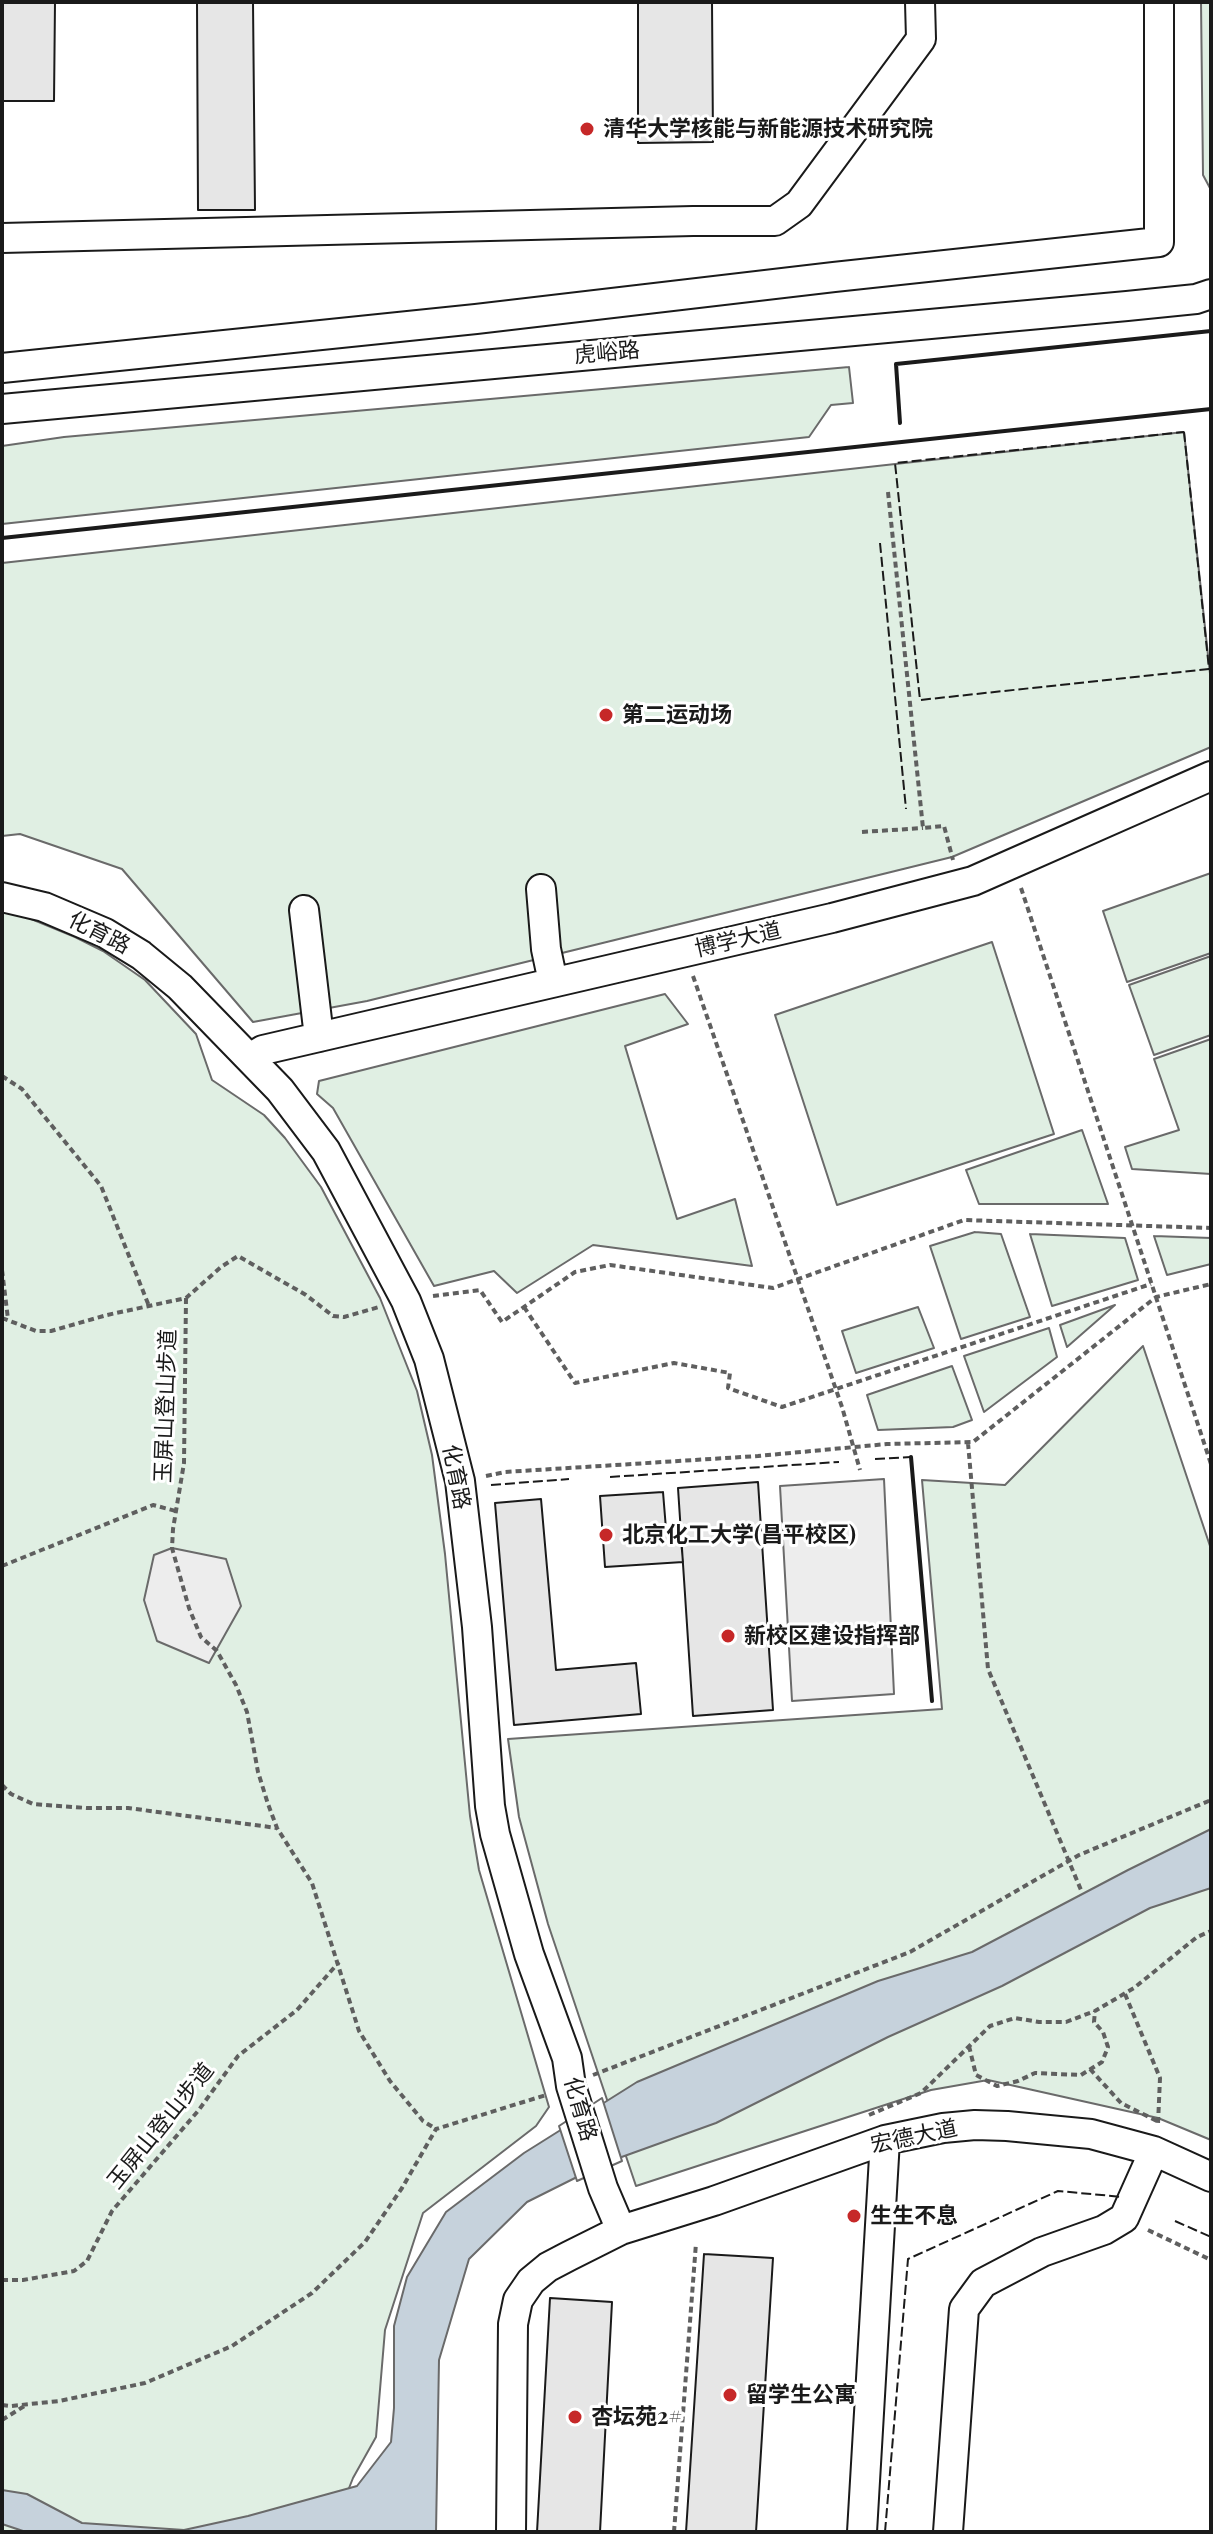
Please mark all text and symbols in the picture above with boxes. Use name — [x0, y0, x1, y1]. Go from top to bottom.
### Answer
place label: 清华大学核能与新能源技术研究院 — [603, 116, 933, 142]
marker: 清华大学核能与新能源技术研究院 — [578, 120, 596, 138]
street label: 虎峪路 — [573, 337, 641, 369]
place label: 第二运动场 — [622, 702, 732, 728]
marker: 第二运动场 — [597, 706, 615, 724]
street label: 化育路 — [64, 906, 134, 960]
street label: 博学大道 — [692, 917, 784, 963]
street label: 玉屏山登山步道 — [150, 1329, 182, 1483]
street label: 化育路 — [437, 1442, 475, 1512]
place label: 北京化工大学(昌平校区) — [622, 1522, 856, 1548]
marker: 北京化工大学(昌平校区) — [597, 1526, 615, 1544]
place label: 新校区建设指挥部 — [744, 1623, 920, 1649]
marker: 新校区建设指挥部 — [719, 1627, 737, 1645]
street label: 玉屏山登山步道 — [102, 2058, 220, 2194]
street label: 化育路 — [558, 2074, 602, 2144]
street label: 宏德大道 — [868, 2115, 960, 2159]
place label: 生生不息 — [870, 2203, 958, 2229]
marker: 生生不息 — [845, 2207, 863, 2225]
place label: 留学生公寓 — [746, 2382, 856, 2408]
marker: 留学生公寓 — [721, 2386, 739, 2404]
place label: 杏坛苑2# — [591, 2404, 682, 2430]
marker: 杏坛苑2# — [566, 2408, 584, 2426]

